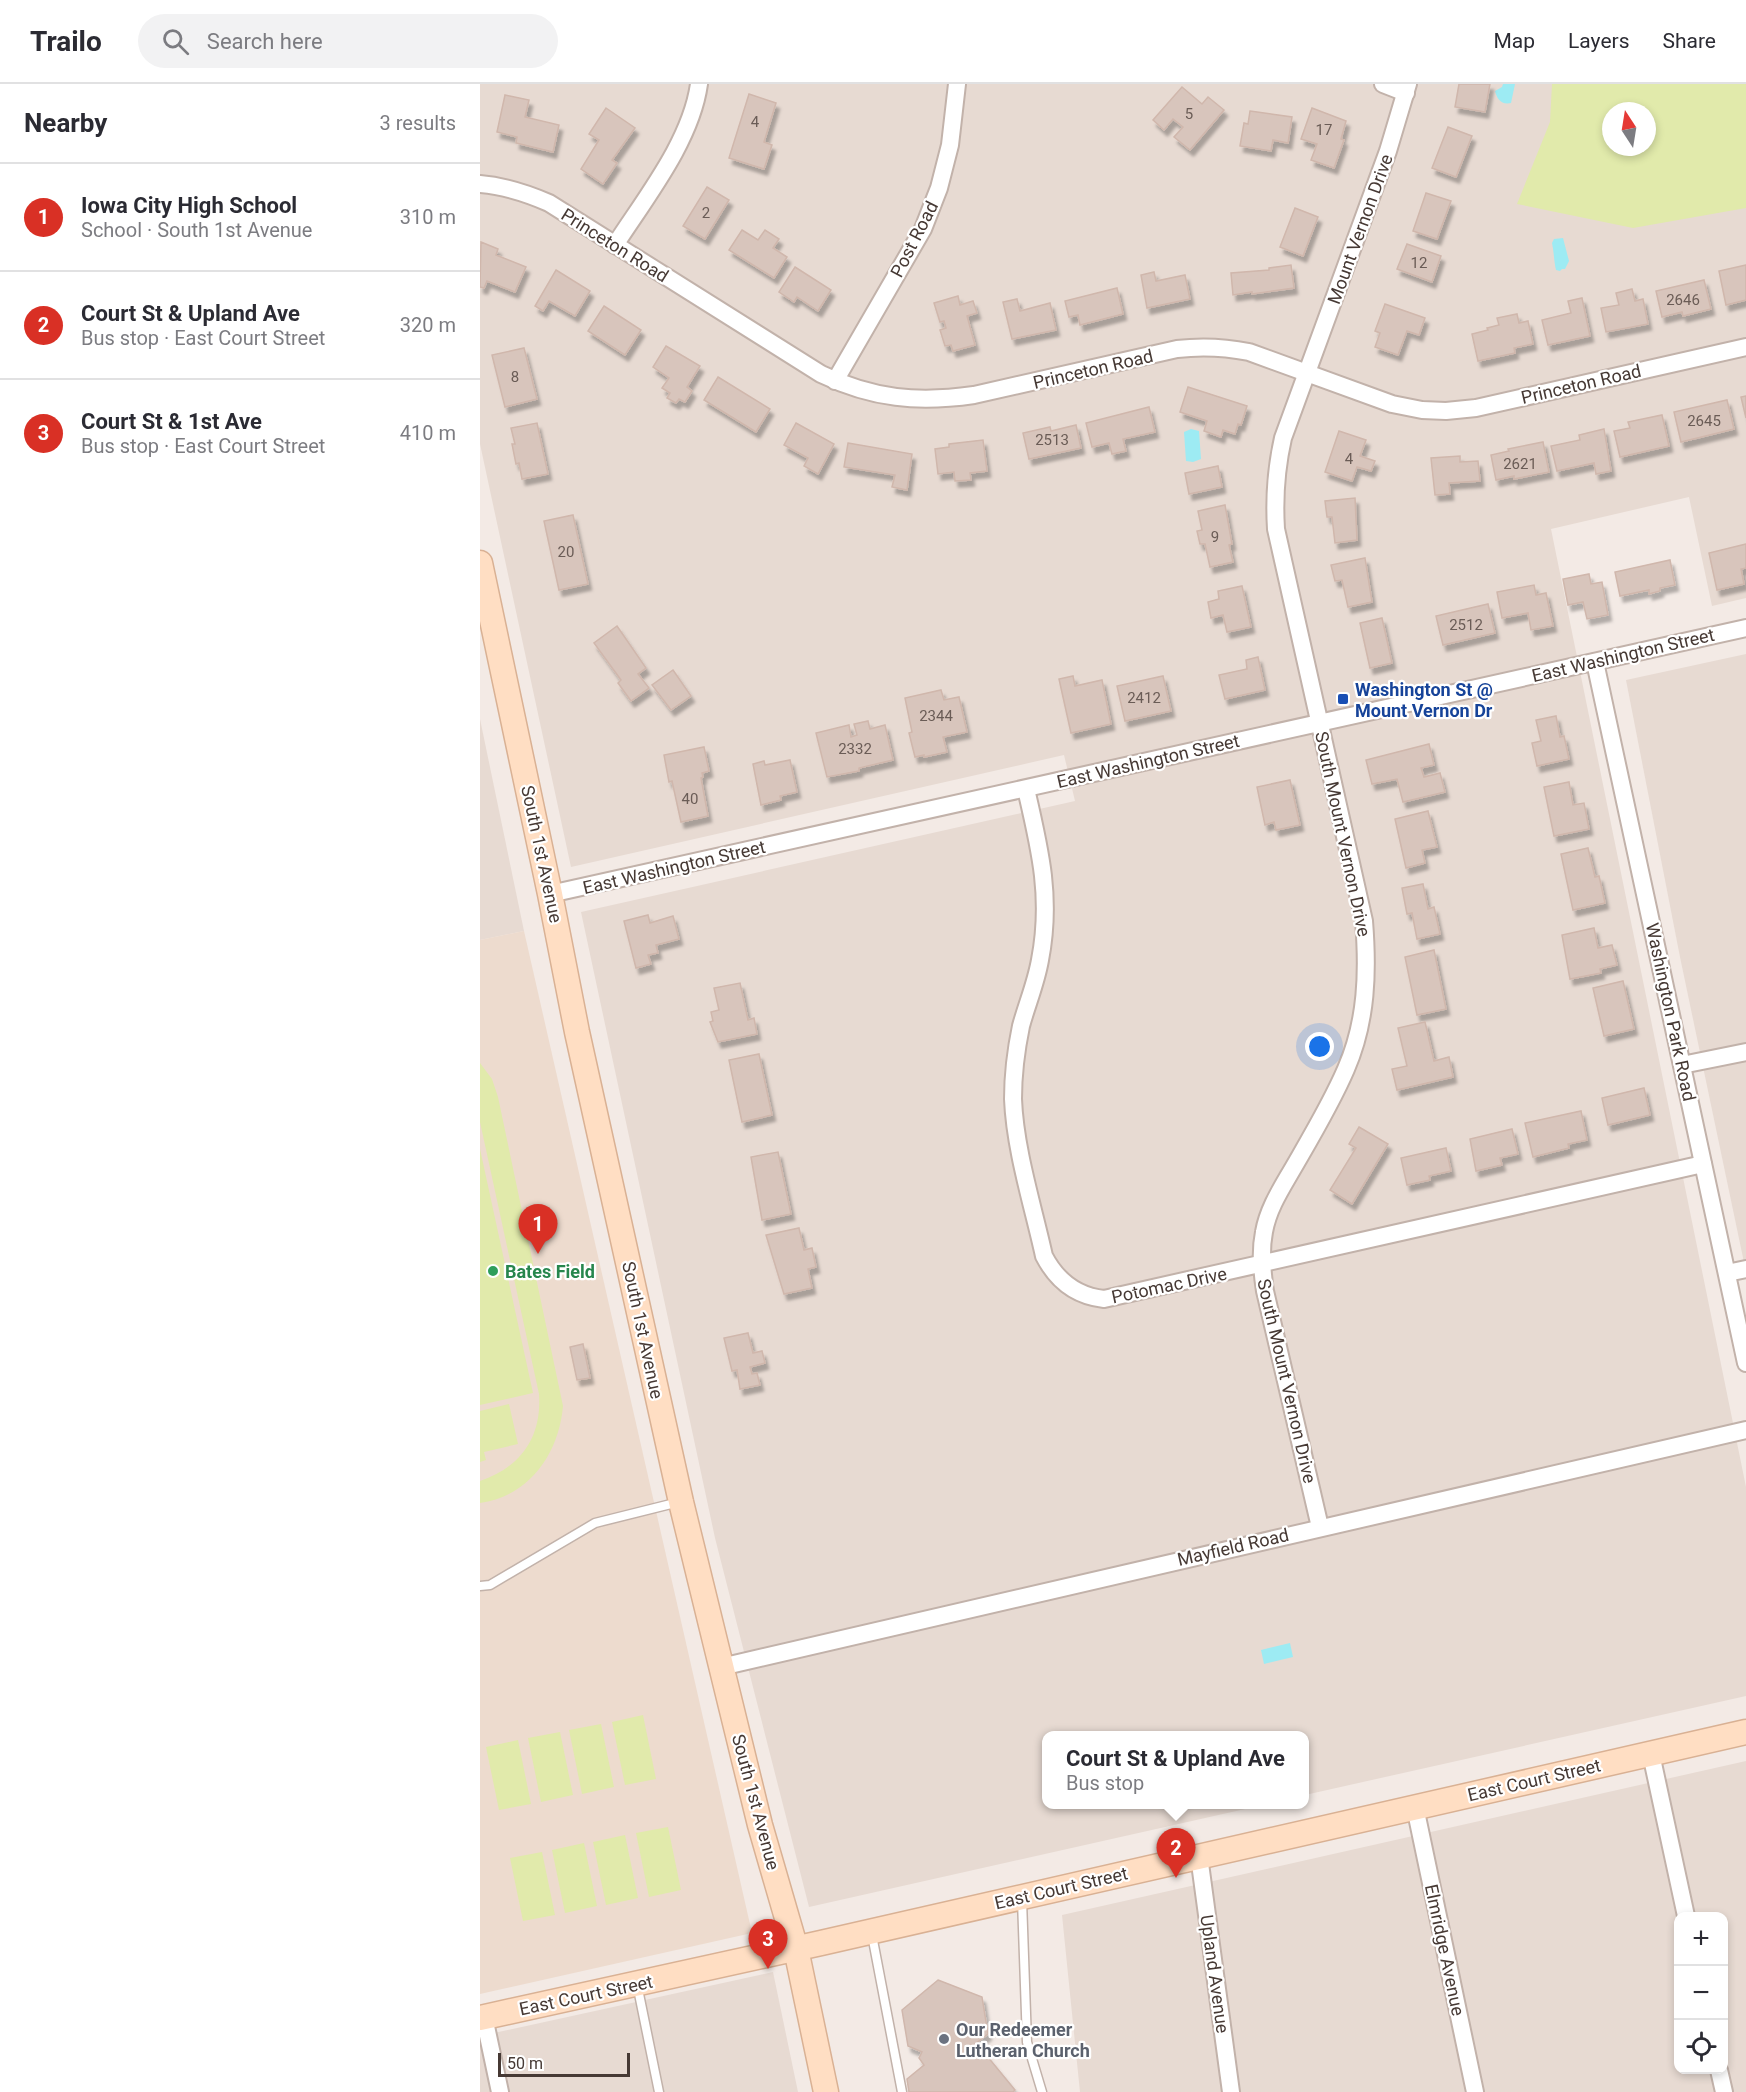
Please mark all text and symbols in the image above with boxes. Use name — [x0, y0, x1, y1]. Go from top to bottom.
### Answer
search box — [138, 14, 558, 68]
text: Trailo — [30, 25, 102, 58]
icon: search — [159, 25, 192, 58]
text: Search here — [207, 29, 323, 54]
text: Map — [1493, 29, 1535, 53]
text: Layers — [1568, 29, 1629, 53]
text: Share — [1662, 29, 1716, 53]
north arrow — [1602, 102, 1656, 156]
house number: 5 — [1185, 105, 1193, 123]
text: Nearby — [24, 108, 107, 138]
text: 3 results — [380, 111, 456, 135]
house number: 4 — [751, 113, 760, 131]
house number: 17 — [1316, 121, 1332, 139]
street label: Mount Vernon Drive — [1323, 151, 1397, 307]
text: Iowa City High School — [81, 193, 297, 218]
street label: Post Road — [886, 197, 942, 281]
street label: Princeton Road — [558, 204, 672, 286]
house number: 2 — [702, 204, 710, 222]
text: 1 — [38, 205, 49, 229]
text: 310 m — [400, 205, 456, 229]
text: School · South 1st Avenue — [81, 218, 312, 242]
house number: 12 — [1411, 254, 1427, 272]
house number: 2646 — [1666, 291, 1700, 309]
text: Court St & Upland Ave — [81, 301, 300, 326]
text: 2 — [38, 313, 49, 337]
text: 320 m — [400, 313, 456, 337]
text: Bus stop · East Court Street — [81, 326, 325, 350]
street label: Princeton Road — [1031, 345, 1155, 393]
street label: Princeton Road — [1519, 360, 1643, 408]
house number: 8 — [511, 368, 519, 386]
text: Court St & 1st Ave — [81, 409, 262, 434]
house number: 2645 — [1687, 412, 1721, 430]
text: 3 — [38, 421, 49, 445]
text: 410 m — [400, 421, 456, 445]
house number: 2513 — [1035, 431, 1069, 449]
text: Bus stop · East Court Street — [81, 434, 325, 458]
house number: 4 — [1345, 450, 1354, 468]
house number: 2621 — [1503, 455, 1537, 473]
house number: 9 — [1211, 528, 1219, 546]
house number: 20 — [558, 543, 574, 561]
house number: 2512 — [1449, 616, 1483, 634]
street label: East Washington Street — [1530, 624, 1716, 686]
place label: Washington St @ Mount Vernon Dr — [1355, 679, 1493, 721]
house number: 2412 — [1127, 689, 1161, 707]
marker: Washington St @ Mount Vernon Dr — [1336, 692, 1350, 706]
house number: 2344 — [919, 707, 953, 725]
street label: East Washington Street — [1055, 730, 1241, 792]
street label: South Mount Vernon Drive — [1311, 730, 1375, 938]
house number: 2332 — [838, 740, 872, 758]
street label: South 1st Avenue — [517, 783, 567, 925]
house number: 40 — [682, 790, 698, 808]
street label: East Washington Street — [581, 836, 767, 898]
street label: Washington Park Road — [1642, 921, 1700, 1103]
your location — [1305, 1032, 1334, 1061]
pin: 1 — [518, 1204, 558, 1254]
street label: South 1st Avenue — [618, 1259, 668, 1401]
place label: Bates Field — [505, 1261, 595, 1282]
street label: Potomac Drive — [1109, 1263, 1229, 1307]
marker: Bates Field — [486, 1264, 500, 1278]
street label: South Mount Vernon Drive — [1253, 1277, 1321, 1485]
street label: Mayfield Road — [1175, 1524, 1291, 1570]
popup — [1042, 1731, 1309, 1809]
street label: South 1st Avenue — [728, 1732, 784, 1872]
text: Court St & Upland Ave — [1066, 1746, 1285, 1771]
street label: East Court Street — [1465, 1754, 1603, 1806]
text: Bus stop — [1066, 1771, 1144, 1795]
pin: 2 — [1156, 1828, 1196, 1878]
street label: East Court Street — [992, 1862, 1130, 1914]
street label: Elmridge Avenue — [1421, 1882, 1469, 2018]
map controls — [1674, 1912, 1728, 2074]
button: + — [1674, 1912, 1728, 1966]
street label: Upland Avenue — [1196, 1913, 1234, 2035]
pin: 3 — [748, 1920, 788, 1969]
button: − — [1674, 1966, 1728, 2020]
street label: East Court Street — [517, 1971, 655, 2019]
place label: Our Redeemer Lutheran Church — [956, 2019, 1090, 2061]
button: locate — [1674, 2020, 1728, 2074]
marker: Our Redeemer Lutheran Church — [937, 2032, 951, 2046]
scale bar — [498, 2050, 630, 2078]
text: 50 m — [507, 2054, 543, 2073]

